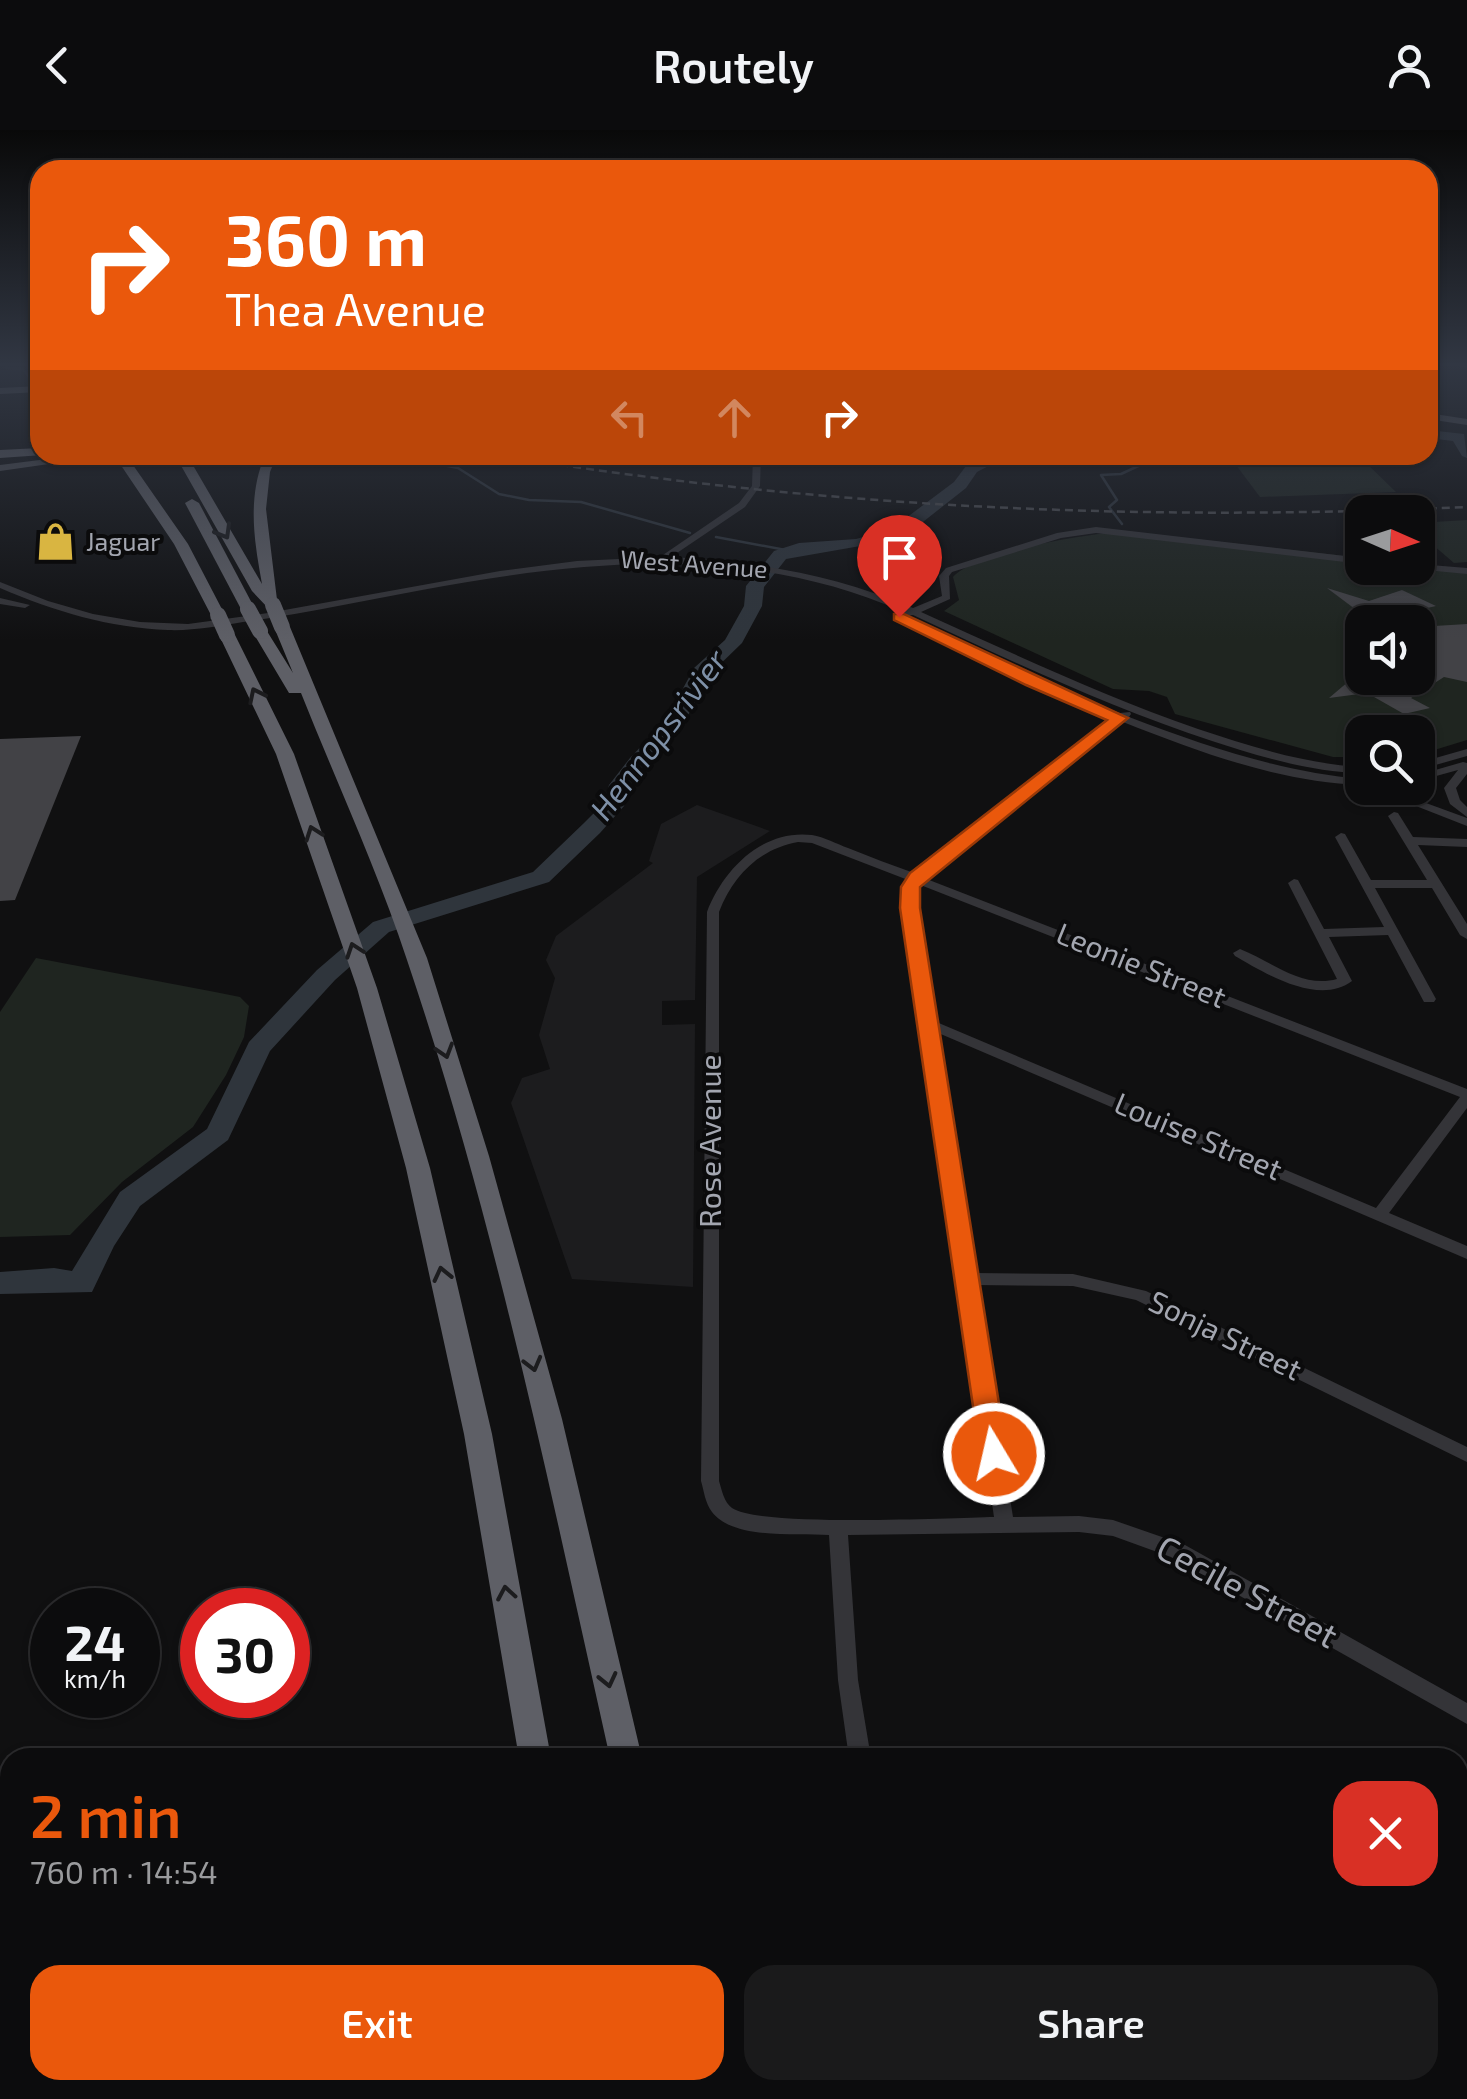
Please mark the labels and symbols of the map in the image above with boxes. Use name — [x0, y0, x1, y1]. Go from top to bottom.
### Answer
north arrow — [1345, 495, 1435, 585]
pin — [857, 515, 942, 618]
shop icon: Jaguar — [35, 521, 77, 563]
one-way arrow — [212, 521, 232, 539]
place label: Jaguar — [86, 526, 160, 556]
street label: West Avenue — [619, 543, 769, 583]
water label: Hennopsrivier — [581, 640, 735, 827]
one-way arrow — [249, 687, 268, 705]
one-way arrow — [304, 826, 325, 843]
street label: Leonie Street — [1052, 914, 1232, 1014]
one-way arrow — [346, 943, 366, 960]
one-way arrow — [433, 1042, 454, 1059]
street label: Rose Avenue — [691, 1054, 727, 1228]
street label: Louise Street — [1110, 1084, 1288, 1187]
one-way arrow — [433, 1266, 454, 1283]
street label: Sonja Street — [1144, 1282, 1308, 1387]
one-way arrow — [521, 1355, 542, 1372]
position arrow — [942, 1402, 1046, 1506]
street label: Cecile Street — [1150, 1525, 1346, 1655]
one-way arrow — [496, 1584, 517, 1601]
speed limit sign: 30 — [180, 1588, 310, 1718]
one-way arrow — [597, 1671, 618, 1688]

